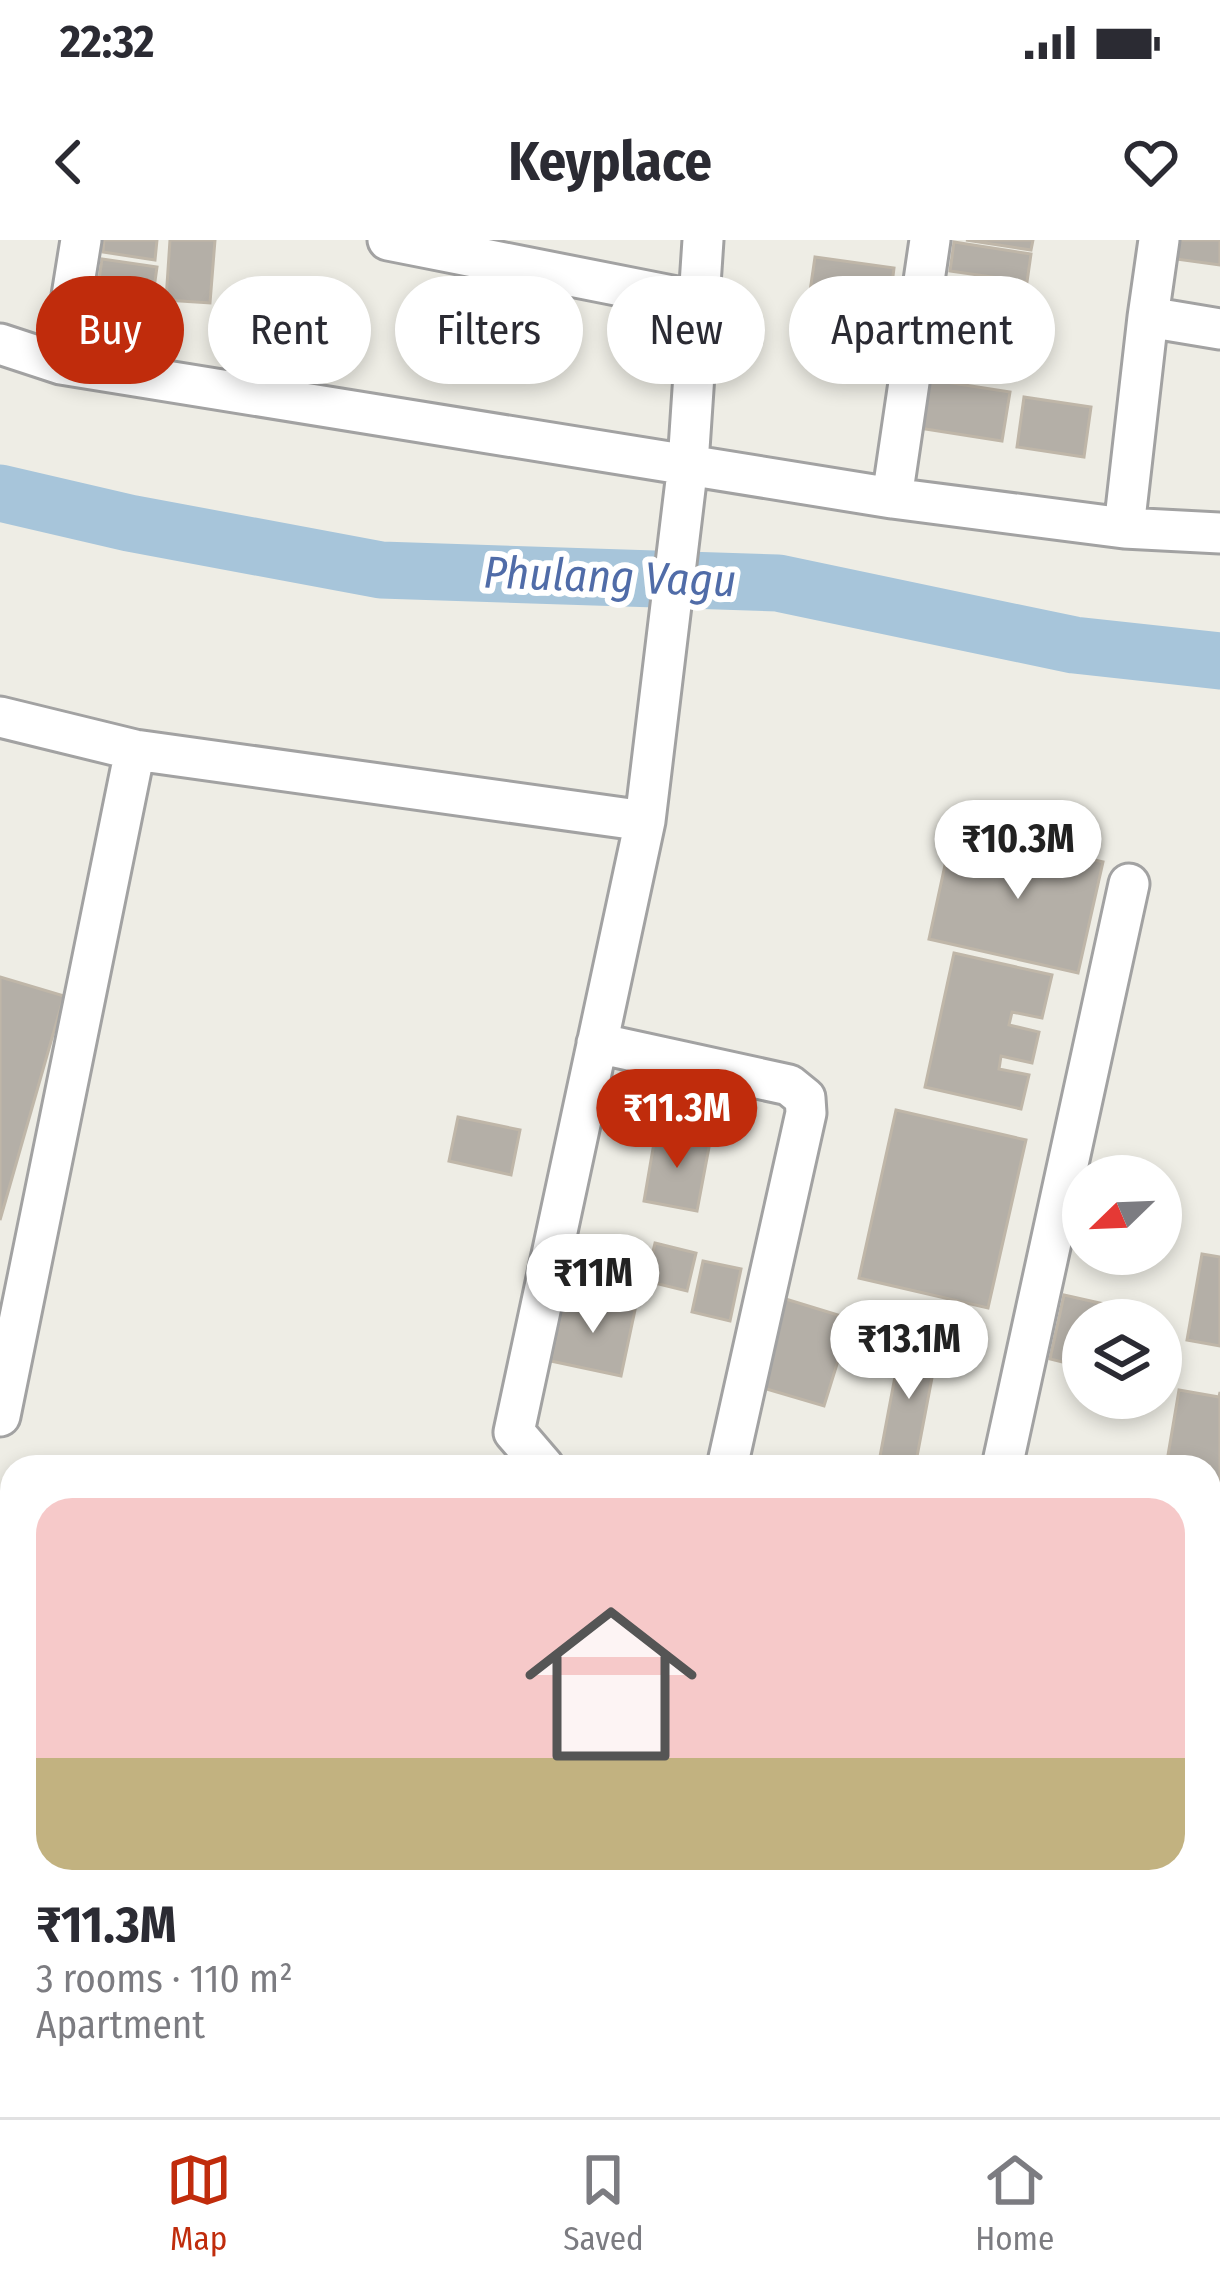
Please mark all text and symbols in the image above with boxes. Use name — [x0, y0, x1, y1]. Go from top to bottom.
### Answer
text: 22:32 — [60, 15, 154, 69]
icon: back — [36, 129, 102, 195]
icon: heart — [1118, 129, 1184, 195]
text: Keyplace — [508, 130, 712, 194]
chip: Buy — [36, 276, 184, 384]
chip: Rent — [208, 276, 371, 384]
chip: Filters — [395, 276, 583, 384]
chip: New — [607, 276, 765, 384]
chip: Apartment — [789, 276, 1055, 384]
water label: Phulang Vagu — [483, 546, 737, 608]
pin: ₹10.3M — [920, 800, 1116, 902]
text: ₹10.3M — [962, 816, 1074, 862]
pin: ₹11.3M — [579, 1069, 775, 1171]
text: ₹11.3M — [623, 1085, 731, 1131]
north arrow — [1062, 1155, 1182, 1275]
map controls — [1062, 1155, 1182, 1419]
pin: ₹11M — [522, 1234, 664, 1336]
text: ₹11M — [553, 1250, 633, 1296]
button: layers — [1062, 1299, 1182, 1419]
pin: ₹13.1M — [811, 1300, 1007, 1402]
text: ₹13.1M — [857, 1316, 961, 1362]
icon: home — [503, 1576, 719, 1792]
text: ₹11.3M — [36, 1894, 177, 1956]
text: 3 rooms · 110 m² — [36, 1956, 293, 2002]
text: Apartment — [36, 2002, 205, 2048]
tab: Map — [166, 2147, 232, 2259]
tab: Saved — [563, 2147, 644, 2259]
tab: Home — [975, 2147, 1054, 2259]

